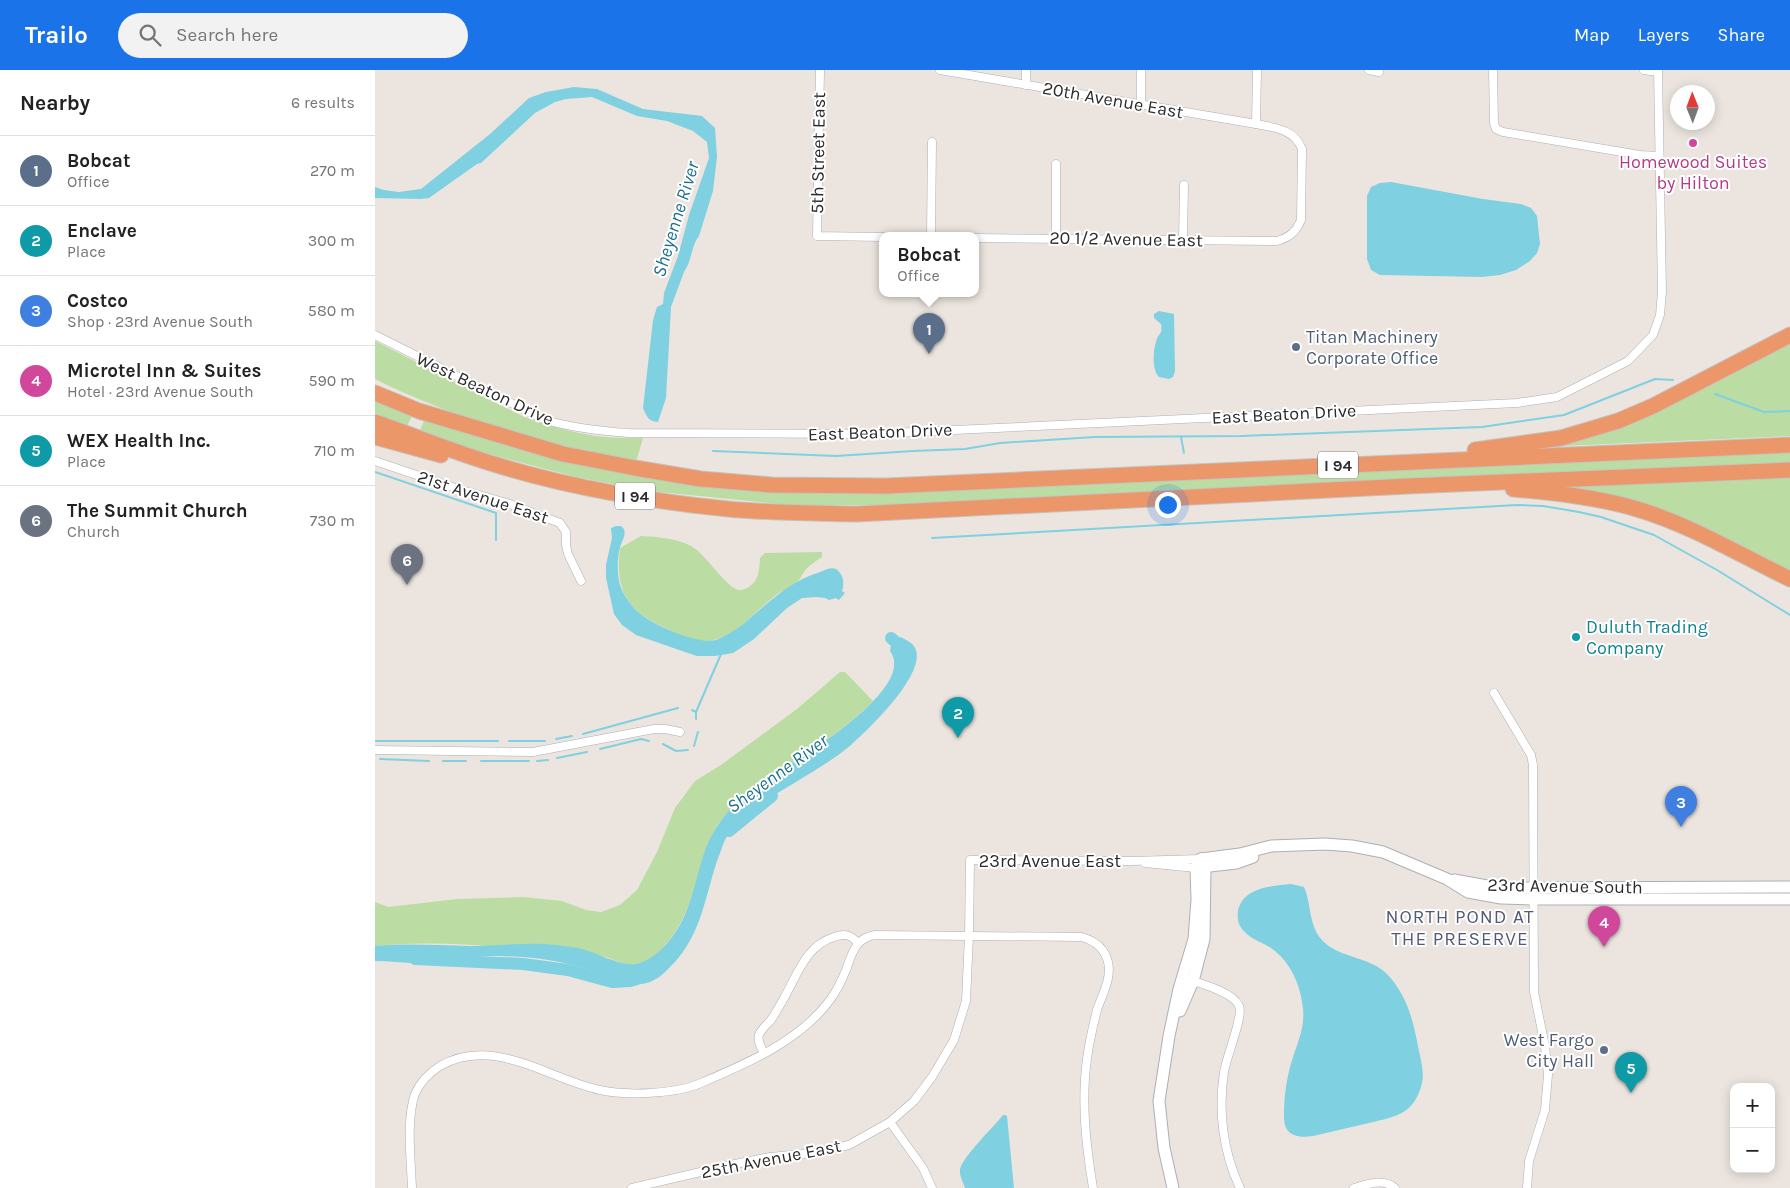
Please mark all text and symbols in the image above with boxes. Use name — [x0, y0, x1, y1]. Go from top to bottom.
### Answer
search box — [118, 13, 468, 58]
text: Trailo — [25, 21, 88, 49]
icon: search — [136, 21, 164, 49]
text: Search here — [176, 24, 278, 46]
text: Map — [1574, 24, 1610, 46]
text: Layers — [1638, 24, 1690, 46]
text: Share — [1718, 24, 1765, 46]
street label: 20th Avenue East — [1041, 77, 1185, 123]
north arrow — [1670, 85, 1715, 130]
text: Nearby — [20, 91, 90, 115]
street label: 5th Street East — [806, 92, 830, 214]
text: 6 results — [291, 93, 355, 112]
marker: Homewood Suites by Hilton — [1687, 137, 1699, 149]
text: Bobcat — [67, 150, 130, 172]
place label: Homewood Suites by Hilton — [1619, 151, 1767, 194]
water label: Sheyenne River — [648, 157, 704, 280]
text: 1 — [33, 161, 39, 180]
text: 270 m — [310, 161, 355, 180]
text: Office — [67, 172, 110, 191]
text: Enclave — [67, 220, 137, 242]
street label: 20 1/2 Avenue East — [1049, 227, 1203, 251]
text: 2 — [31, 231, 41, 250]
text: 300 m — [308, 231, 355, 250]
popup — [879, 232, 979, 297]
text: Place — [67, 242, 106, 261]
text: Bobcat — [897, 244, 961, 266]
text: Office — [897, 266, 940, 285]
text: Costco — [67, 290, 128, 312]
text: 3 — [31, 301, 41, 320]
text: 580 m — [308, 301, 355, 320]
text: Shop · 23rd Avenue South — [67, 312, 253, 331]
pin: 1 — [913, 313, 945, 354]
place label: Titan Machinery Corporate Office — [1306, 326, 1438, 369]
marker: Titan Machinery Corporate Office — [1290, 341, 1302, 353]
street label: West Beaton Drive — [413, 347, 557, 431]
text: Microtel Inn & Suites — [67, 360, 262, 382]
text: 4 — [31, 371, 41, 390]
text: 590 m — [308, 371, 355, 390]
text: Hotel · 23rd Avenue South — [67, 382, 254, 401]
street label: East Beaton Drive — [1211, 399, 1357, 429]
street label: East Beaton Drive — [807, 418, 953, 446]
text: WEX Health Inc. — [67, 430, 210, 452]
text: 5 — [31, 441, 41, 460]
text: 710 m — [314, 441, 355, 460]
text: Place — [67, 452, 106, 471]
road number: I 94 — [1318, 452, 1358, 478]
street label: 21st Avenue East — [415, 465, 552, 529]
road number: I 94 — [615, 482, 655, 510]
your location — [1155, 492, 1181, 518]
text: The Summit Church — [67, 500, 248, 522]
text: 6 — [31, 511, 41, 530]
text: 730 m — [310, 511, 355, 530]
text: Church — [67, 522, 120, 541]
pin: 6 — [391, 544, 423, 585]
place label: Duluth Trading Company — [1586, 616, 1708, 659]
marker: Duluth Trading Company — [1570, 631, 1582, 643]
pin: 2 — [942, 697, 974, 738]
water label: Sheyenne River — [723, 729, 834, 818]
pin: 3 — [1665, 786, 1697, 827]
street label: 23rd Avenue East — [979, 850, 1121, 872]
street label: 23rd Avenue South — [1487, 874, 1643, 898]
district label: NORTH POND AT THE PRESERVE — [1385, 906, 1535, 950]
pin: 4 — [1588, 906, 1620, 947]
place label: West Fargo City Hall — [1504, 1029, 1594, 1072]
marker: West Fargo City Hall — [1598, 1044, 1610, 1056]
pin: 5 — [1615, 1052, 1647, 1093]
map controls — [1730, 1083, 1775, 1173]
button: + — [1730, 1083, 1775, 1128]
button: − — [1730, 1128, 1775, 1173]
street label: 25th Avenue East — [699, 1135, 843, 1183]

